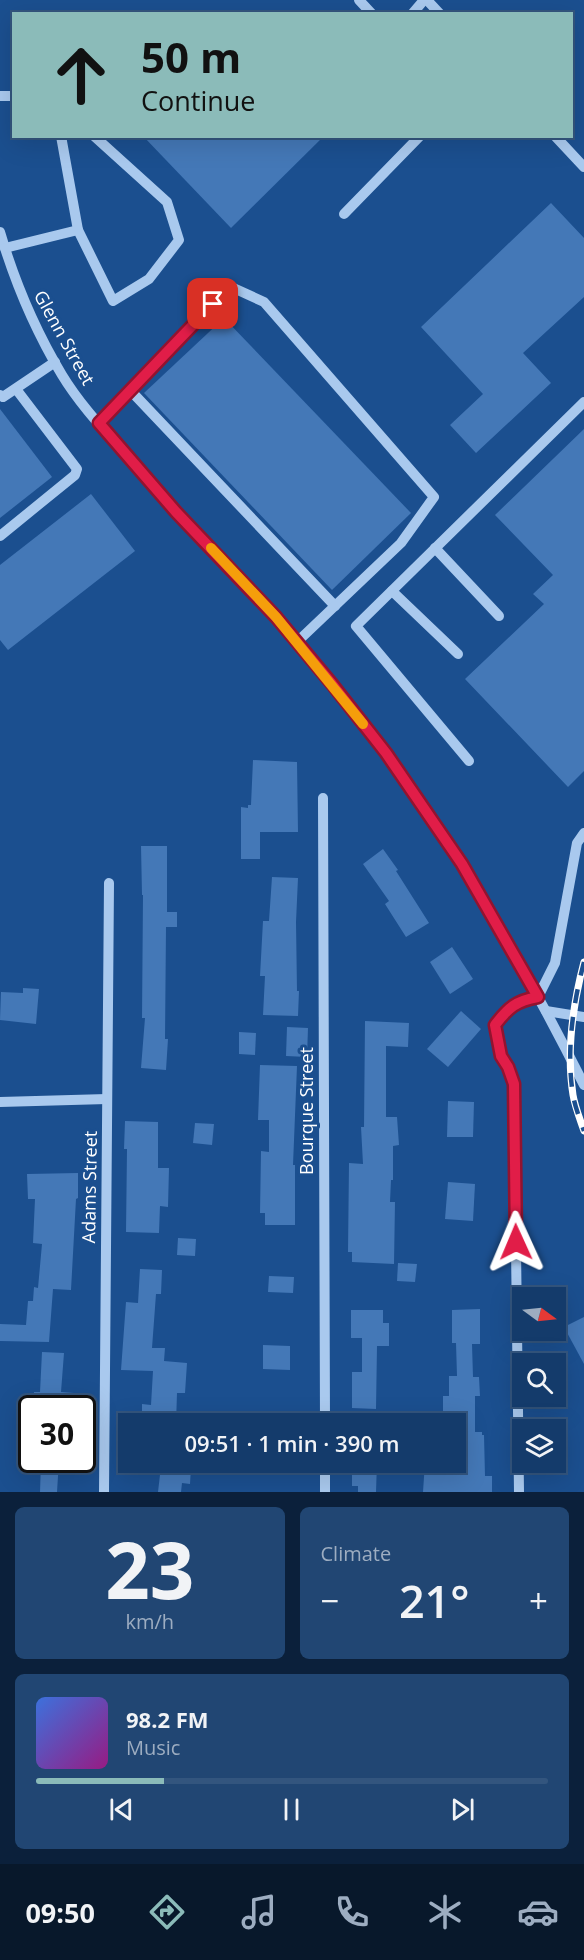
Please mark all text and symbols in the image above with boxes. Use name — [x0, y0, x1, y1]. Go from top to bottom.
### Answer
text: 50 m — [141, 28, 241, 85]
icon: ahead — [42, 36, 120, 114]
text: Continue — [141, 82, 256, 119]
pin — [187, 278, 238, 329]
street label: Glenn Street — [29, 286, 101, 389]
icon: arrive — [196, 287, 229, 320]
street label: Bourque Street — [294, 1047, 318, 1175]
street label: Adams Street — [76, 1130, 102, 1243]
position arrow — [484, 1210, 548, 1274]
north arrow — [512, 1287, 566, 1341]
map controls — [512, 1287, 566, 1473]
button: search — [512, 1353, 566, 1407]
speed limit sign: 30 — [18, 1395, 96, 1473]
button: layers — [512, 1419, 566, 1473]
text: 09:51 · 1 min · 390 m — [184, 1428, 400, 1458]
text: 23 — [105, 1516, 194, 1622]
text: Climate — [321, 1540, 391, 1567]
text: 21° — [399, 1570, 470, 1631]
text: − — [321, 1578, 339, 1623]
text: + — [529, 1578, 548, 1623]
text: km/h — [125, 1608, 174, 1635]
text: 98.2 FM — [126, 1704, 209, 1734]
text: Music — [126, 1734, 180, 1761]
icon: previous — [105, 1793, 138, 1826]
icon: pause — [275, 1793, 308, 1826]
icon: next — [446, 1793, 479, 1826]
icon: directions — [146, 1891, 188, 1933]
icon: music — [238, 1891, 280, 1933]
icon: phone — [331, 1891, 373, 1933]
icon: climate — [424, 1891, 466, 1933]
icon: car — [517, 1891, 559, 1933]
text: 09:50 — [25, 1894, 95, 1931]

